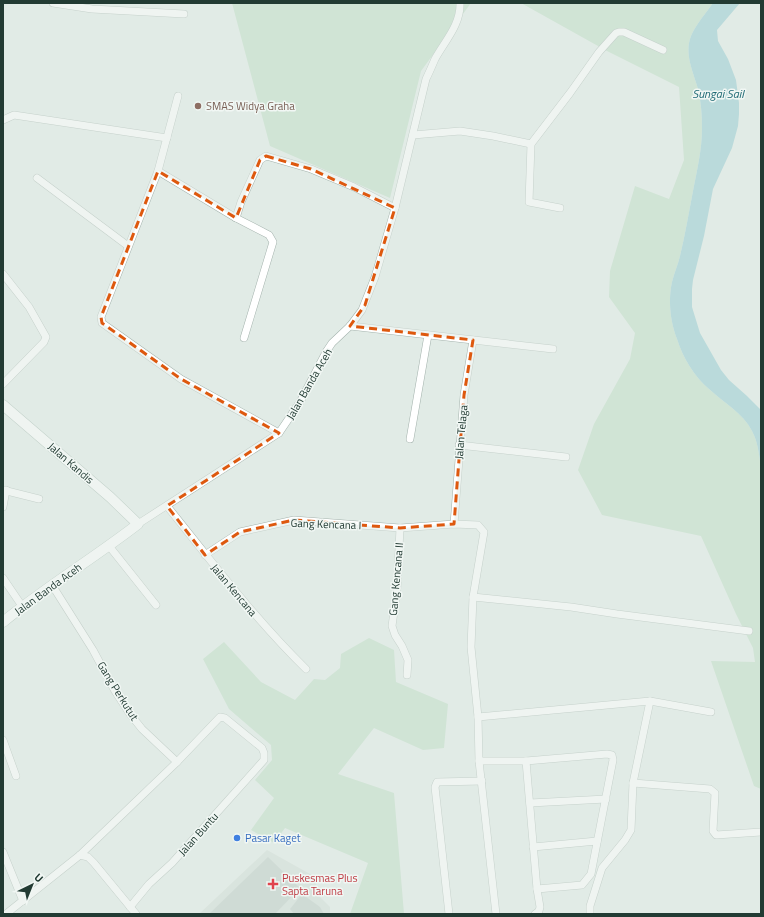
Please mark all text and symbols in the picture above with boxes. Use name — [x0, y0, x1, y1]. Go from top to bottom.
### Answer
water label: Sungai Sail — [692, 84, 745, 103]
place label: SMAS Widya Graha — [206, 98, 295, 114]
marker: SMAS Widya Graha — [193, 101, 203, 111]
street label: Jalan Banda Aceh — [282, 345, 336, 423]
street label: Jalan Telaga — [451, 404, 471, 460]
street label: Jalan Kandis — [45, 439, 97, 487]
street label: Gang Kencana I — [290, 515, 362, 533]
street label: Gang Kencana II — [385, 542, 407, 616]
street label: Jalan Banda Aceh — [11, 559, 85, 619]
street label: Jalan Kencana — [207, 560, 261, 620]
street label: Gang Perkutut — [94, 658, 143, 724]
street label: Jalan Buntu — [174, 809, 222, 859]
place label: Pasar Kaget — [245, 830, 301, 846]
marker: Pasar Kaget — [232, 833, 242, 843]
north arrow — [12, 865, 52, 905]
text: U — [31, 869, 47, 886]
place label: Puskesmas Plus Sapta Taruna — [282, 870, 358, 899]
marker: Puskesmas Plus Sapta Taruna — [267, 878, 279, 890]

